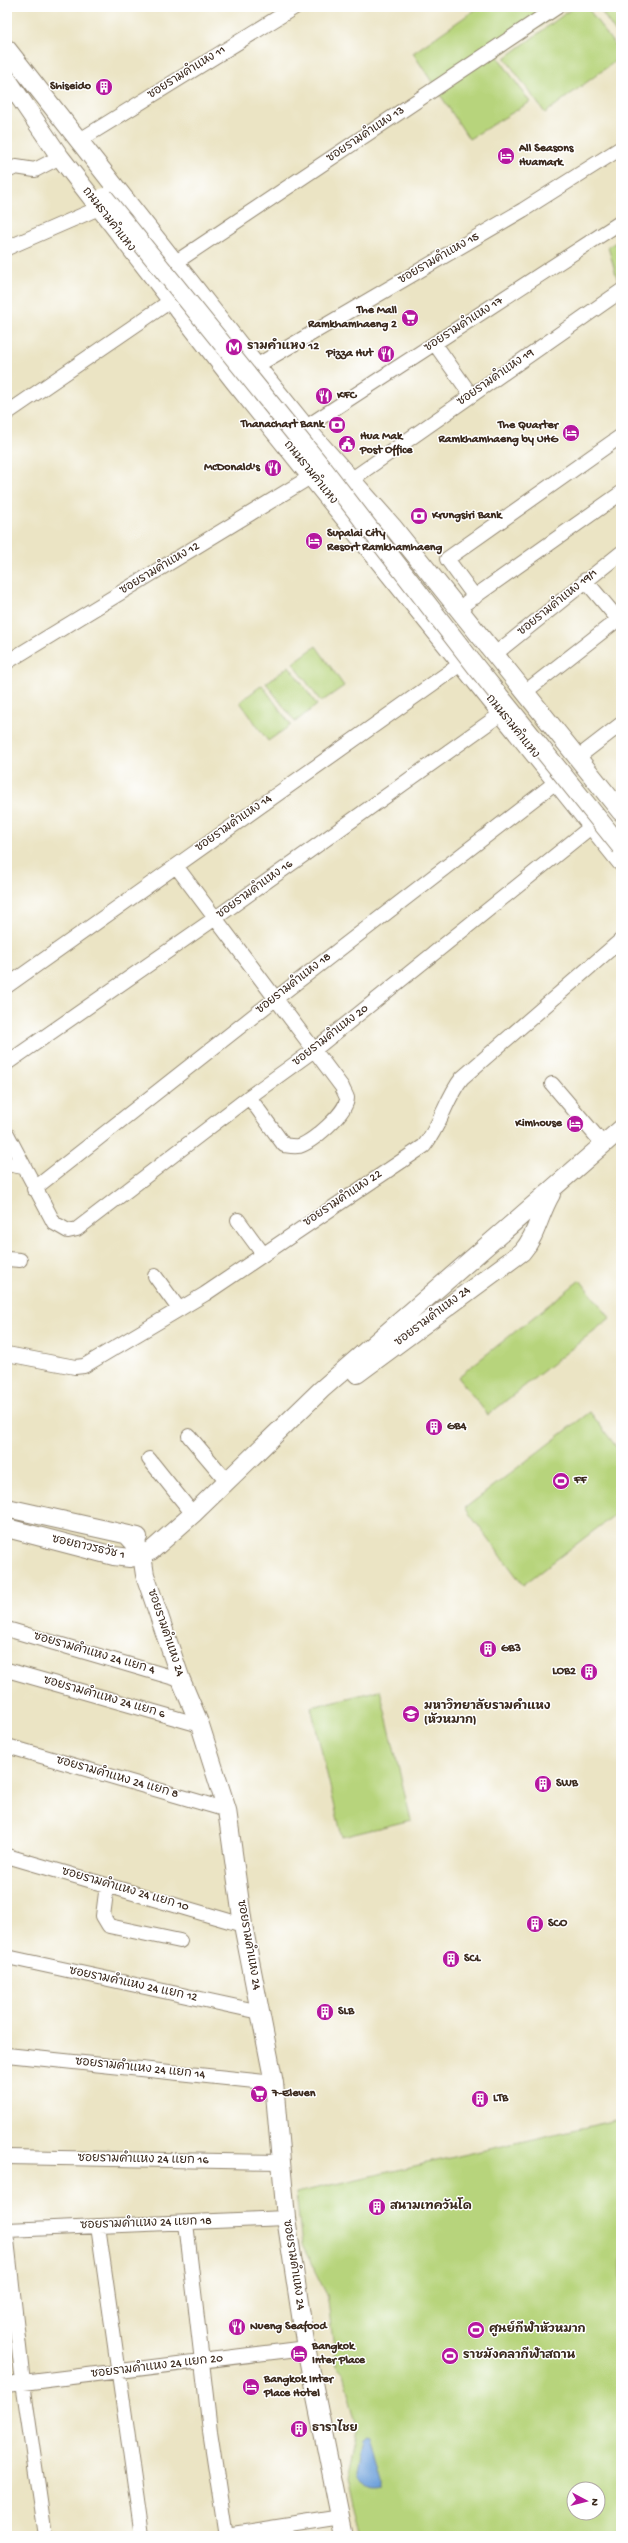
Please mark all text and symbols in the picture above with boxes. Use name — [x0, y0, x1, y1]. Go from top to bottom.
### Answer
street label: ซอยรามคำแหง 11 — [144, 42, 229, 103]
building icon: Shiseido — [94, 77, 114, 97]
place label: Shiseido — [50, 80, 92, 94]
street label: ซอยรามคำแหง 13 — [323, 102, 408, 166]
place label: All Seasons Huamark — [518, 142, 574, 170]
hotel icon: All Seasons Huamark — [496, 146, 516, 166]
street label: ถนนรามคำแหง — [78, 184, 139, 255]
street label: ซอยรามคำแหง 15 — [395, 228, 482, 288]
street label: ซอยรามคำแหง 17 — [421, 292, 507, 356]
place label: The Mall Ramkhamhaeng 2 — [307, 304, 397, 332]
supermarket icon: The Mall Ramkhamhaeng 2 — [400, 308, 420, 328]
metro station icon: รามคำแหง 12 — [224, 337, 244, 357]
place label: รามคำแหง 12 — [247, 338, 319, 354]
restaurant icon: Pizza Hut — [376, 344, 396, 364]
street label: ซอยรามคำแหง 19 — [454, 345, 537, 410]
place label: Pizza Hut — [325, 347, 374, 361]
restaurant icon: KFC — [314, 386, 334, 406]
place label: KFC — [336, 389, 358, 403]
bank icon: Thanachart Bank — [327, 415, 347, 435]
place label: Thanachart Bank — [240, 418, 326, 432]
place label: The Quarter Ramkhamhaeng by UHG — [437, 419, 560, 447]
hotel icon: The Quarter Ramkhamhaeng by UHG — [561, 423, 581, 443]
place label: Hua Mak Post Office — [359, 430, 413, 458]
public building icon: Hua Mak Post Office — [337, 434, 357, 454]
street label: ถนนรามคำแหง — [280, 437, 342, 508]
restaurant icon: McDonald's — [263, 458, 283, 478]
place label: McDonald's — [204, 461, 261, 475]
bank icon: Krungsiri Bank — [409, 506, 429, 526]
place label: Krungsiri Bank — [431, 509, 503, 523]
place label: Supalai City Resort Ramkhamhaeng — [326, 527, 443, 555]
hotel icon: Supalai City Resort Ramkhamhaeng — [304, 531, 324, 551]
street label: ซอยรามคำแหง 12 — [117, 538, 202, 598]
street label: ซอยรามคำแหง 19/1 — [514, 565, 601, 639]
street label: ถนนรามคำแหง — [482, 691, 544, 762]
street label: ซอยรามคำแหง 14 — [192, 791, 275, 856]
street label: ซอยรามคำแหง 16 — [213, 856, 297, 922]
street label: ซอยรามคำแหง 18 — [253, 949, 335, 1018]
street label: ซอยรามคำแหง 20 — [289, 1000, 372, 1070]
hotel icon: Kimhouse — [565, 1114, 585, 1134]
place label: Kimhouse — [514, 1117, 563, 1131]
street label: ซอยรามคำแหง 22 — [300, 1166, 385, 1230]
street label: ซอยรามคำแหง 24 — [391, 1282, 474, 1350]
building icon: GB4 — [424, 1417, 444, 1437]
place label: GB4 — [447, 1420, 467, 1434]
sports icon: FF — [551, 1471, 571, 1491]
place label: FF — [573, 1474, 587, 1488]
street label: ซอยถาวรธวัช 1 — [50, 1531, 127, 1563]
street label: ซอยรามคำแหง 24 — [144, 1587, 188, 1679]
street label: ซอยรามคำแหง 24 แยก 4 — [32, 1628, 157, 1678]
building icon: GB3 — [478, 1639, 498, 1659]
place label: GB3 — [501, 1642, 521, 1656]
building icon: LOB2 — [579, 1662, 599, 1682]
place label: LOB2 — [552, 1665, 576, 1679]
street label: ซอยรามคำแหง 24 แยก 6 — [41, 1672, 168, 1722]
place label: มหาวิทยาลัยรามคำแหง (หัวหมาก) — [424, 1698, 551, 1728]
school or university icon: มหาวิทยาลัยรามคำแหง (หัวหมาก) — [401, 1704, 421, 1724]
street label: ซอยรามคำแหง 24 แยก 8 — [54, 1752, 181, 1802]
building icon: SWB — [533, 1774, 553, 1794]
place label: SWB — [556, 1777, 579, 1791]
street label: ซอยรามคำแหง 24 แยก 10 — [60, 1863, 191, 1915]
street label: ซอยรามคำแหง 24 — [233, 1898, 265, 1991]
building icon: SCO — [525, 1914, 545, 1934]
place label: SCO — [548, 1917, 568, 1931]
building icon: SCL — [441, 1949, 461, 1969]
place label: SCL — [464, 1952, 482, 1966]
street label: ซอยรามคำแหง 24 แยก 12 — [67, 1963, 199, 2005]
building icon: SLB — [315, 2002, 335, 2022]
place label: SLB — [338, 2005, 355, 2019]
street label: ซอยรามคำแหง 24 แยก 14 — [74, 2053, 206, 2083]
supermarket icon: 7-Eleven — [249, 2084, 269, 2104]
place label: 7-Eleven — [271, 2087, 316, 2101]
building icon: LTB — [470, 2089, 490, 2109]
place label: LTB — [493, 2092, 509, 2106]
street label: ซอยรามคำแหง 24 แยก 16 — [77, 2150, 210, 2168]
building icon: สนามเทควันโด — [367, 2197, 387, 2217]
place label: สนามเทควันโด — [390, 2197, 472, 2214]
street label: ซอยรามคำแหง 24 แยก 18 — [80, 2213, 212, 2233]
street label: ซอยรามคำแหง 24 — [279, 2219, 309, 2311]
restaurant icon: Nueng Seafood — [227, 2317, 247, 2337]
place label: Nueng Seafood — [250, 2320, 329, 2334]
sports icon: ศูนย์กีฬาหัวหมาก — [466, 2320, 486, 2340]
place label: ศูนย์กีฬาหัวหมาก — [489, 2320, 585, 2337]
place label: Bangkok Inter Place — [311, 2340, 366, 2368]
hotel icon: Bangkok Inter Place — [289, 2344, 309, 2364]
sports icon: ราชมังคลากีฬาสถาน — [440, 2346, 460, 2366]
place label: ราชมังคลากีฬาสถาน — [463, 2346, 576, 2363]
street label: ซอยรามคำแหง 24 แยก 20 — [90, 2350, 224, 2382]
place label: Bangkok Inter Place Hotel — [263, 2373, 335, 2401]
hotel icon: Bangkok Inter Place Hotel — [241, 2377, 261, 2397]
building icon: ธาราไชย — [289, 2419, 309, 2439]
place label: ธาราไชย — [312, 2419, 358, 2436]
north arrow — [566, 2481, 606, 2521]
text: N — [588, 2498, 600, 2506]

